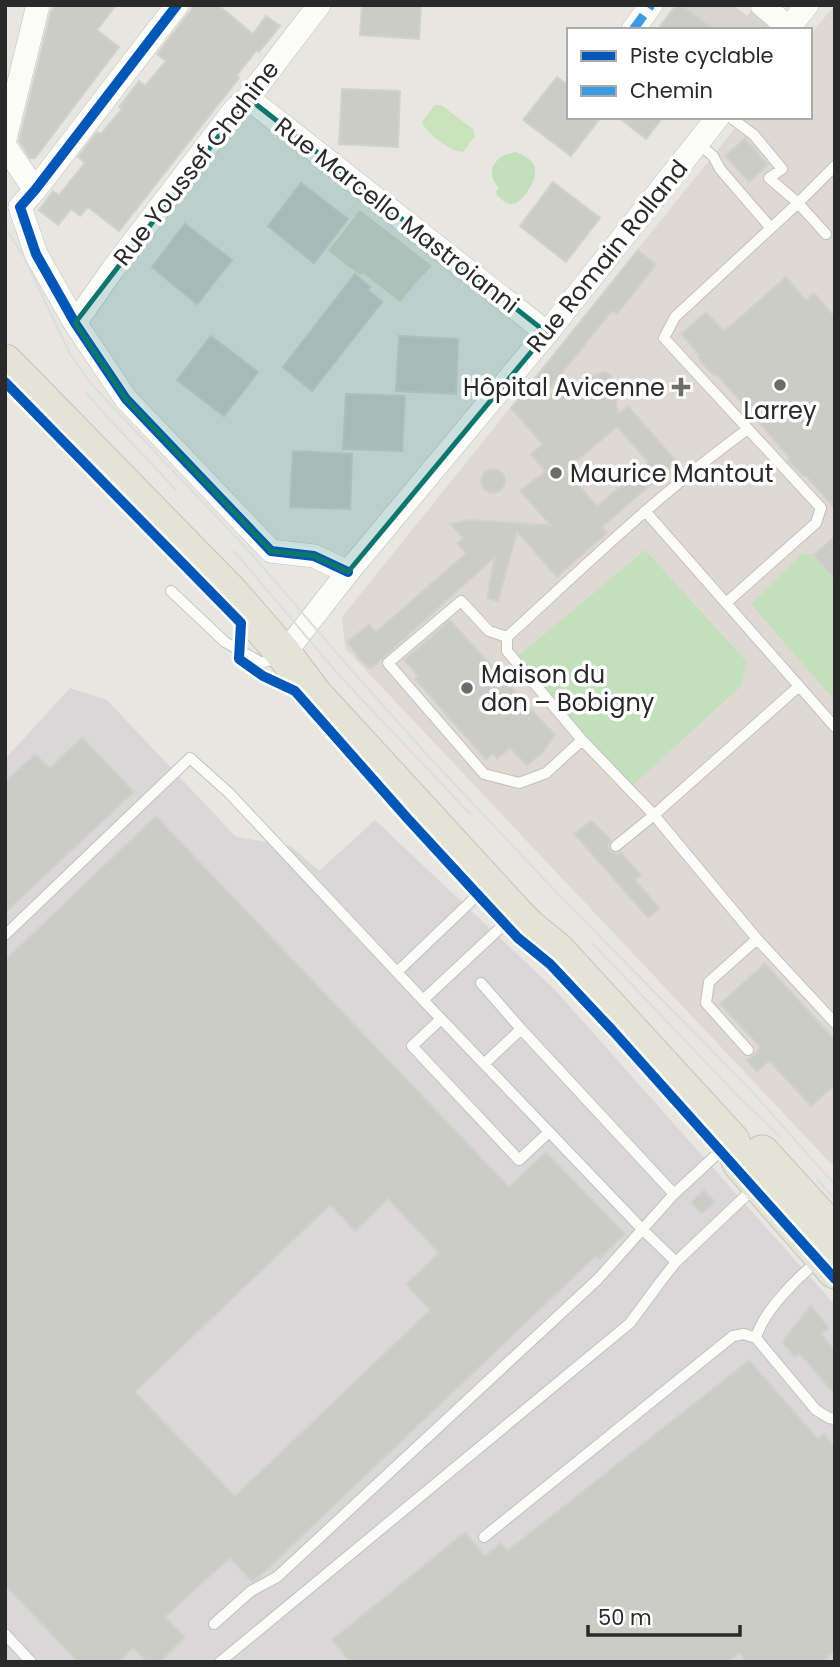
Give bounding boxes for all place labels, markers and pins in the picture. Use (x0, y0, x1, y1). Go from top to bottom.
place label: Hôpital Avicenne (463, 371, 665, 404)
marker: Hôpital Avicenne (671, 377, 691, 397)
marker: Larrey (772, 377, 788, 393)
place label: Larrey (744, 394, 817, 427)
place label: Maurice Mantout (570, 457, 773, 490)
marker: Maurice Mantout (548, 465, 564, 481)
place label: Maison du don – Bobigny (481, 658, 655, 719)
marker: Maison du don – Bobigny (459, 680, 475, 696)

